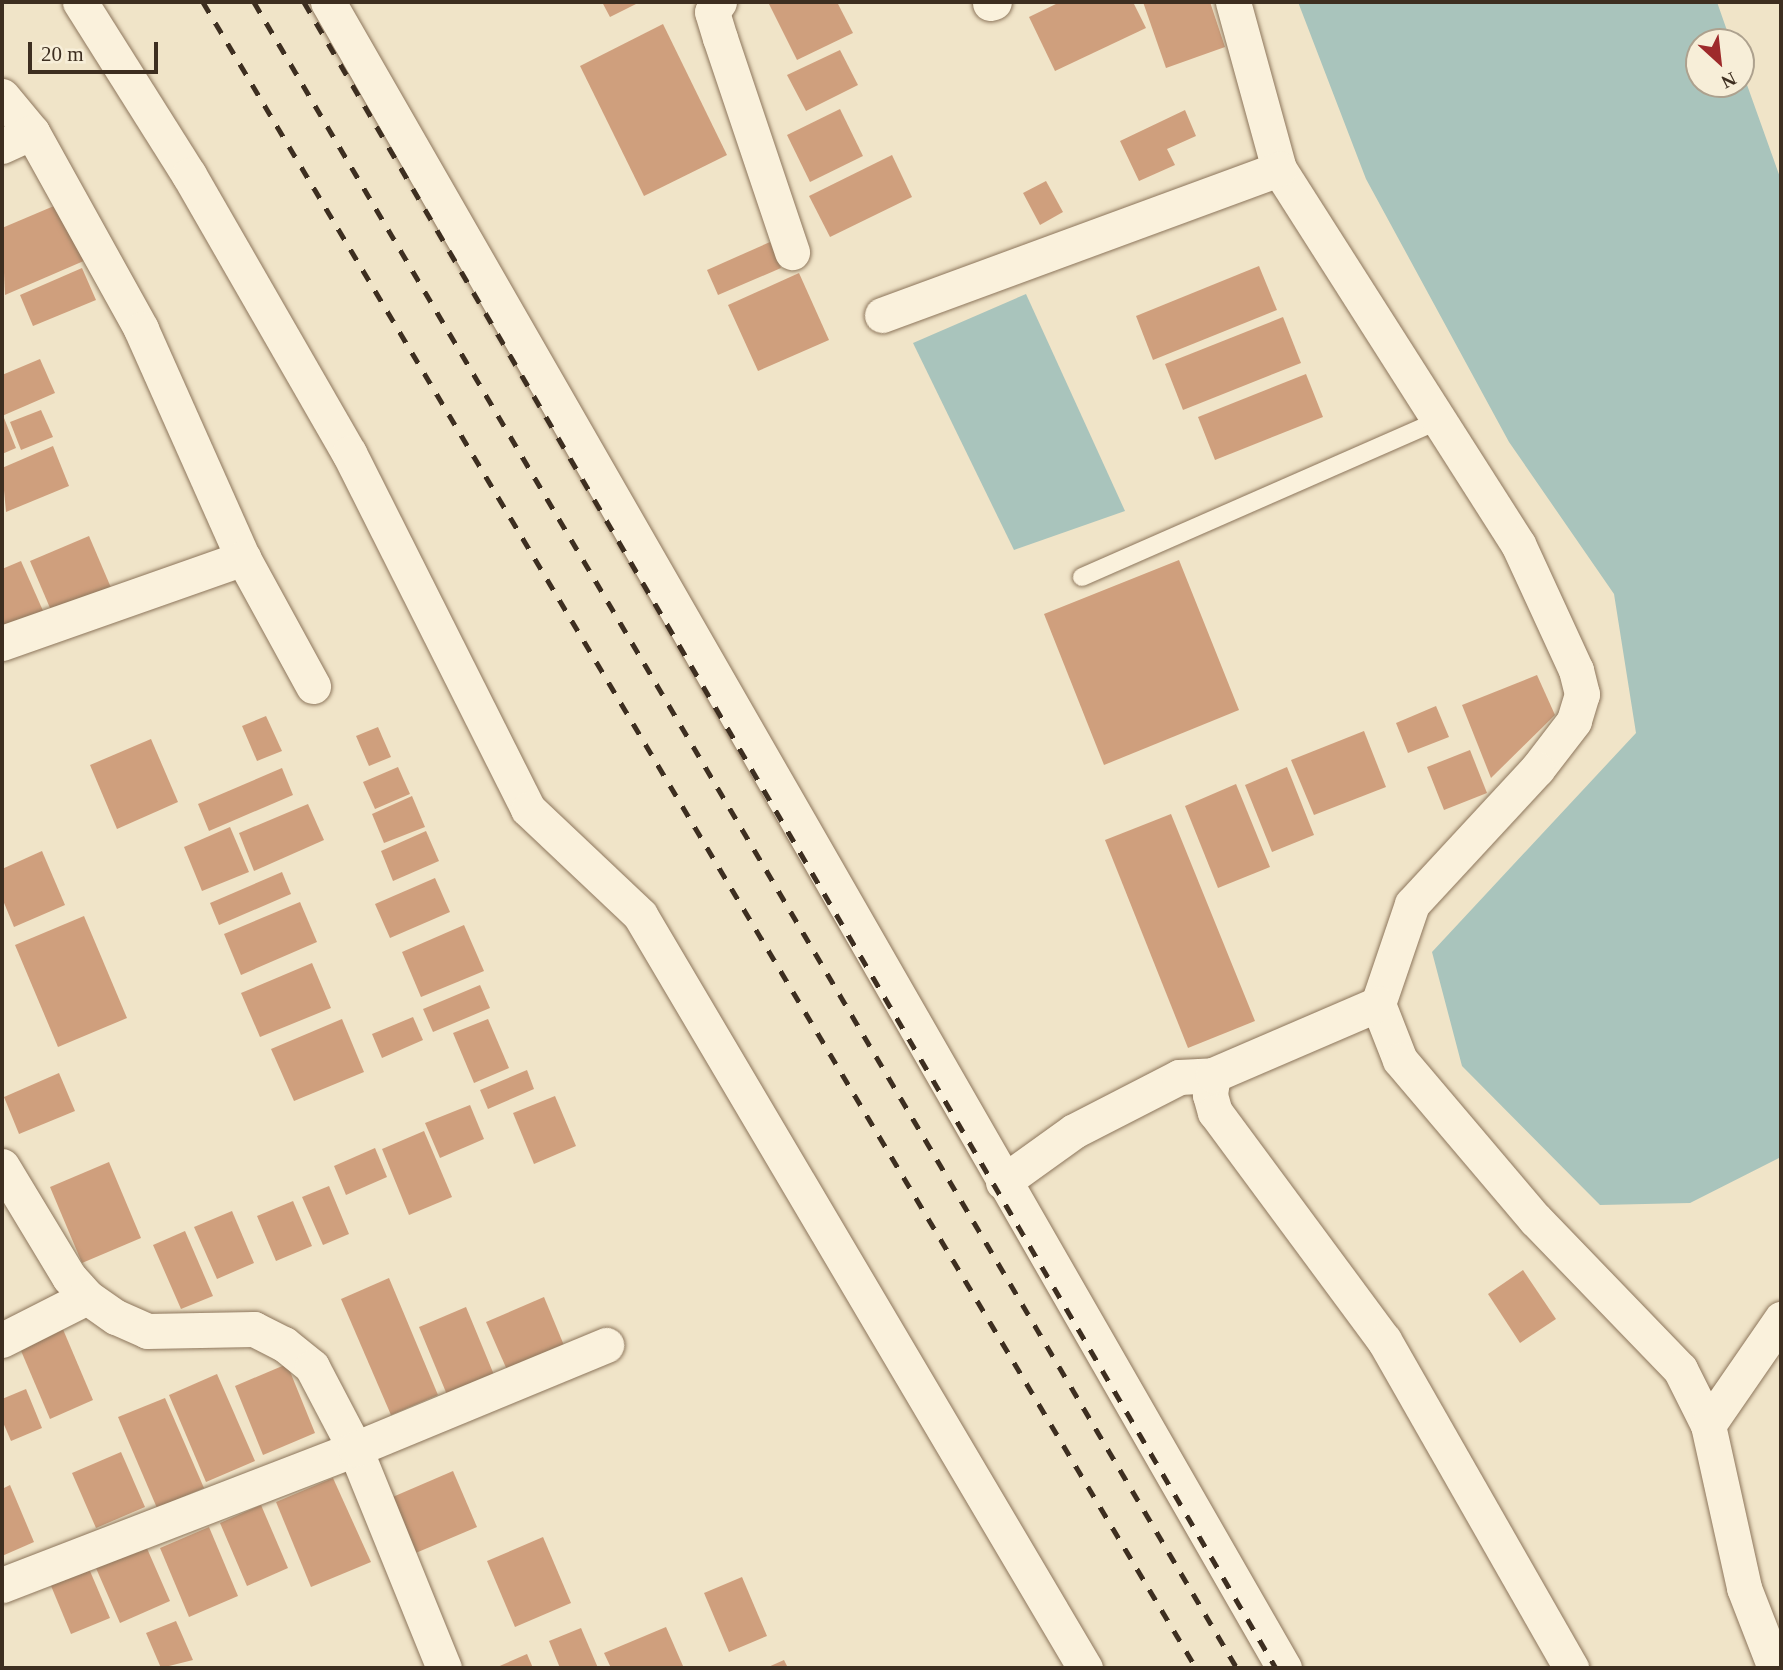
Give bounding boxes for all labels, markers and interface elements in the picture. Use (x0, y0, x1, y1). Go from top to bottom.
scale bar (32, 28, 161, 72)
north arrow (1685, 28, 1755, 98)
text: 20 m (41, 42, 84, 66)
text: N (1718, 68, 1740, 93)

